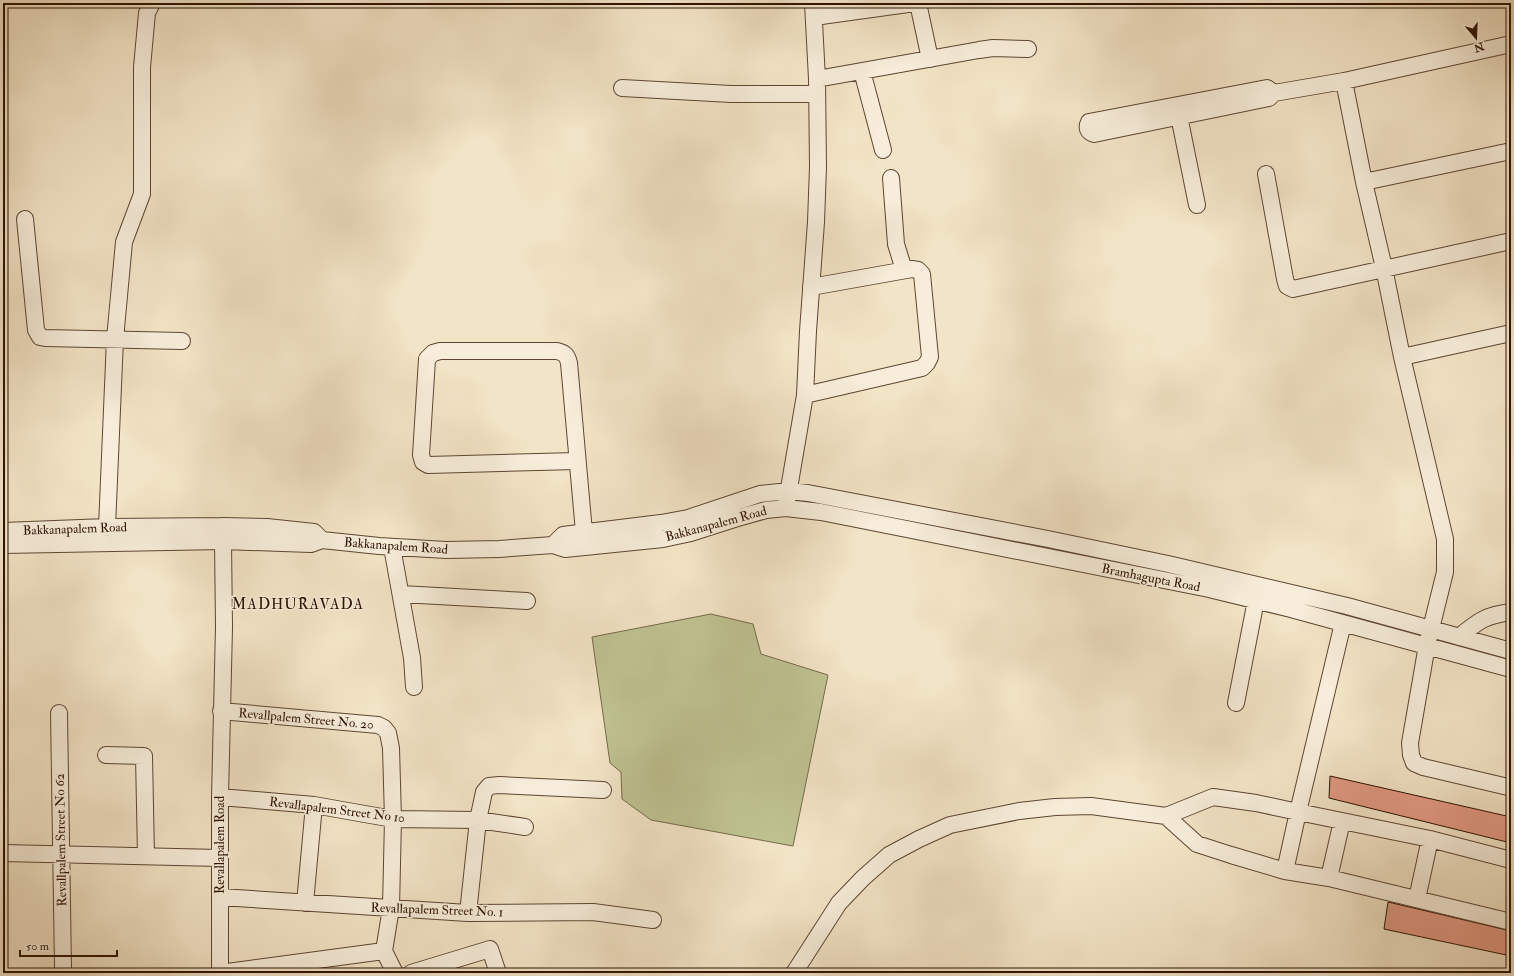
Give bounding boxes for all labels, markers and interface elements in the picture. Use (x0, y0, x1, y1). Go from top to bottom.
north arrow (1456, 18, 1496, 58)
text: N (1471, 39, 1487, 55)
street label: Bakkanapalem Road (664, 503, 769, 546)
street label: Bakkanapalem Road (23, 519, 128, 540)
street label: Bakkanapalem Road (343, 534, 449, 559)
street label: Bramhagupta Road (1100, 561, 1202, 597)
district label: MADHURAVADA (232, 595, 364, 614)
street label: Revallpalem Street No. 20 (238, 705, 374, 734)
street label: Revallpalem Street No 62 (52, 773, 71, 907)
street label: Revallapalem Street No 10 (268, 794, 406, 827)
street label: Revallapalem Road (212, 795, 229, 894)
street label: Revallapalem Street No. 1 (370, 900, 504, 921)
scale bar (20, 932, 117, 958)
text: 50 m (26, 939, 50, 954)

